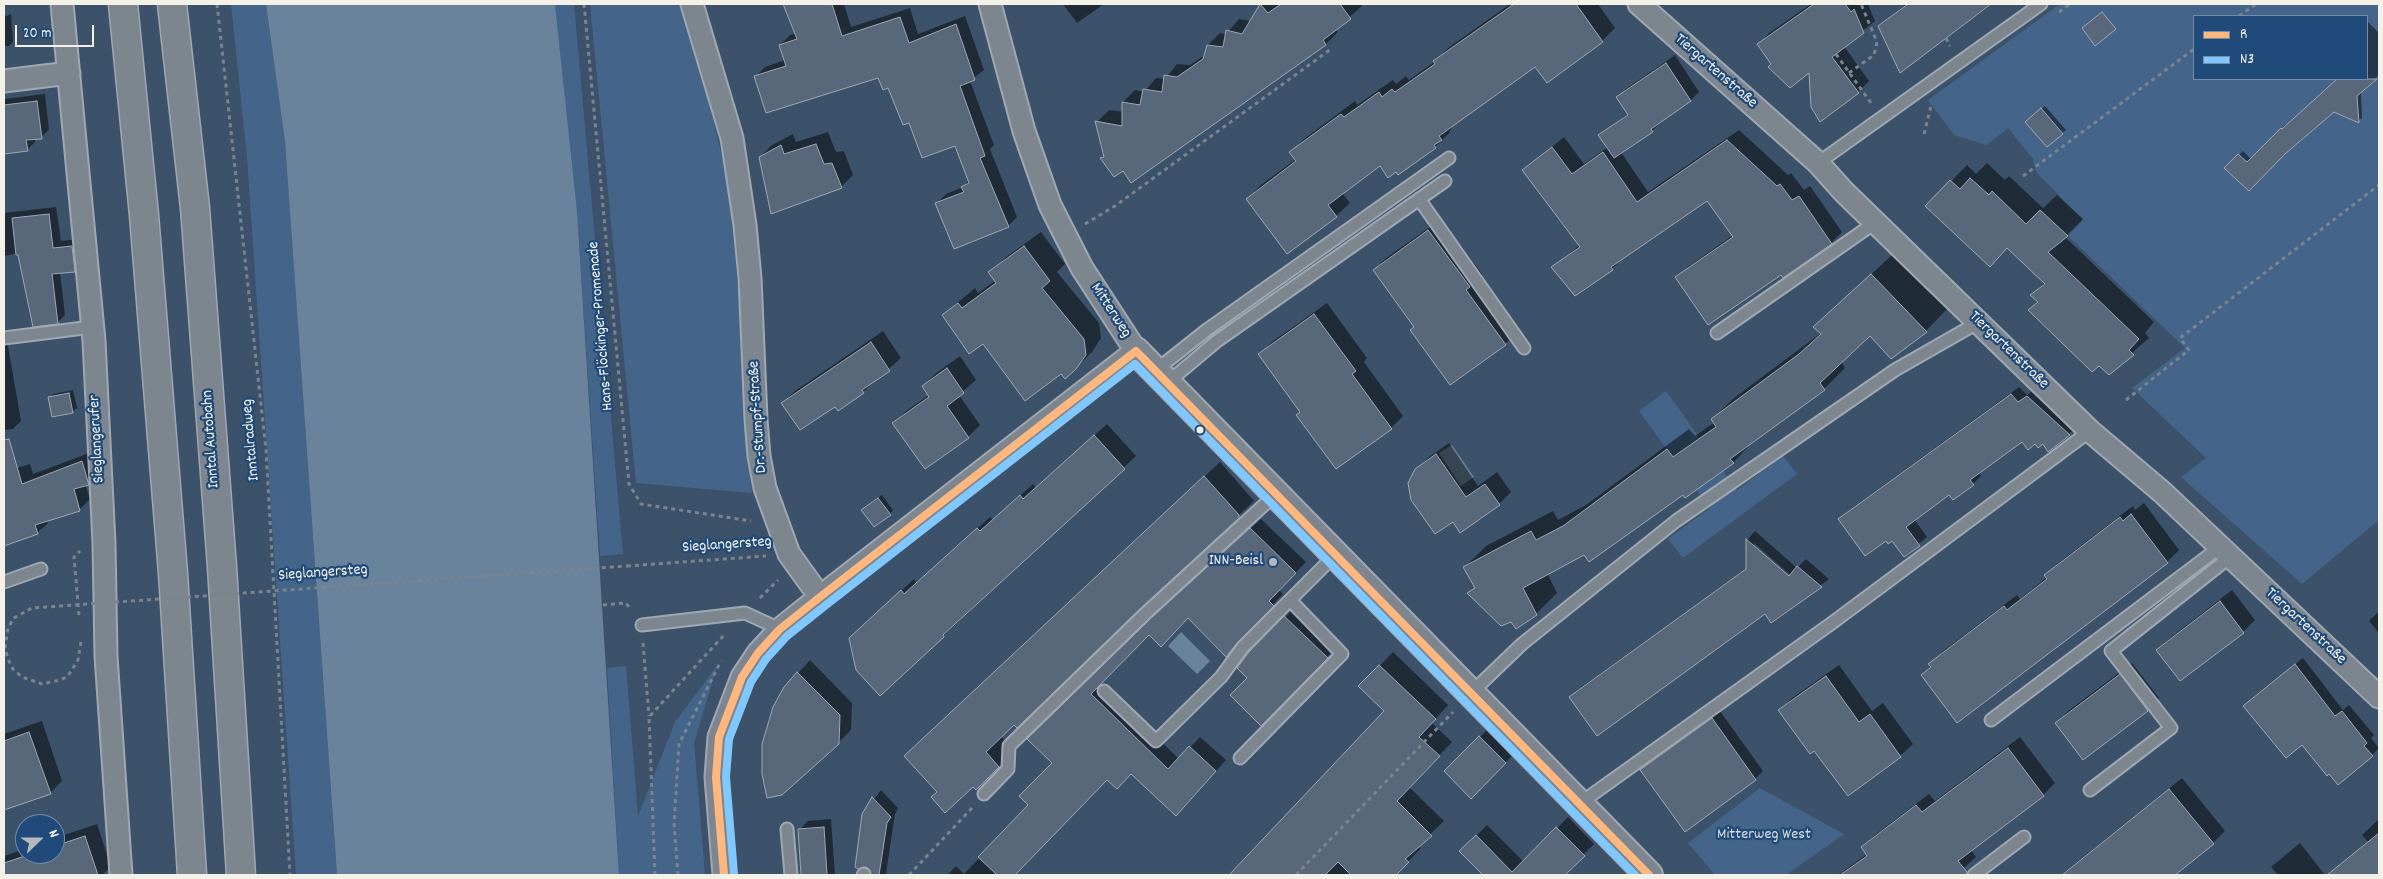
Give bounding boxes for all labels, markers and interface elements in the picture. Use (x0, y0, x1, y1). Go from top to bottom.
scale bar (18, 15, 96, 47)
legend (2193, 15, 2368, 80)
text: 20 m (23, 23, 51, 45)
text: R (2240, 24, 2247, 46)
street label: Tiergartenstraße (1670, 31, 1760, 113)
text: N3 (2240, 49, 2254, 71)
street label: Hans-Flöckinger-Promenade (585, 241, 619, 411)
street label: Mitterweg (1085, 280, 1135, 342)
street label: Tiergartenstraße (1964, 308, 2052, 394)
street label: Dr.-Stumpf-Straße (745, 360, 773, 474)
street label: Inntal Autobahn (199, 389, 225, 489)
street label: Sieglangerufer (86, 394, 110, 484)
street label: Inntalradweg (239, 398, 265, 482)
unlabelled marker (1195, 425, 1205, 435)
street label: Sieglangersteg (682, 533, 772, 559)
place label: INN-Beisl (1209, 552, 1263, 572)
marker: INN-Beisl (1267, 556, 1279, 568)
street label: Sieglangersteg (278, 561, 368, 587)
street label: Tiergartenstraße (2260, 585, 2350, 669)
north arrow (15, 814, 65, 864)
park label: Mitterweg West (1717, 826, 1811, 846)
text: N (42, 827, 64, 841)

